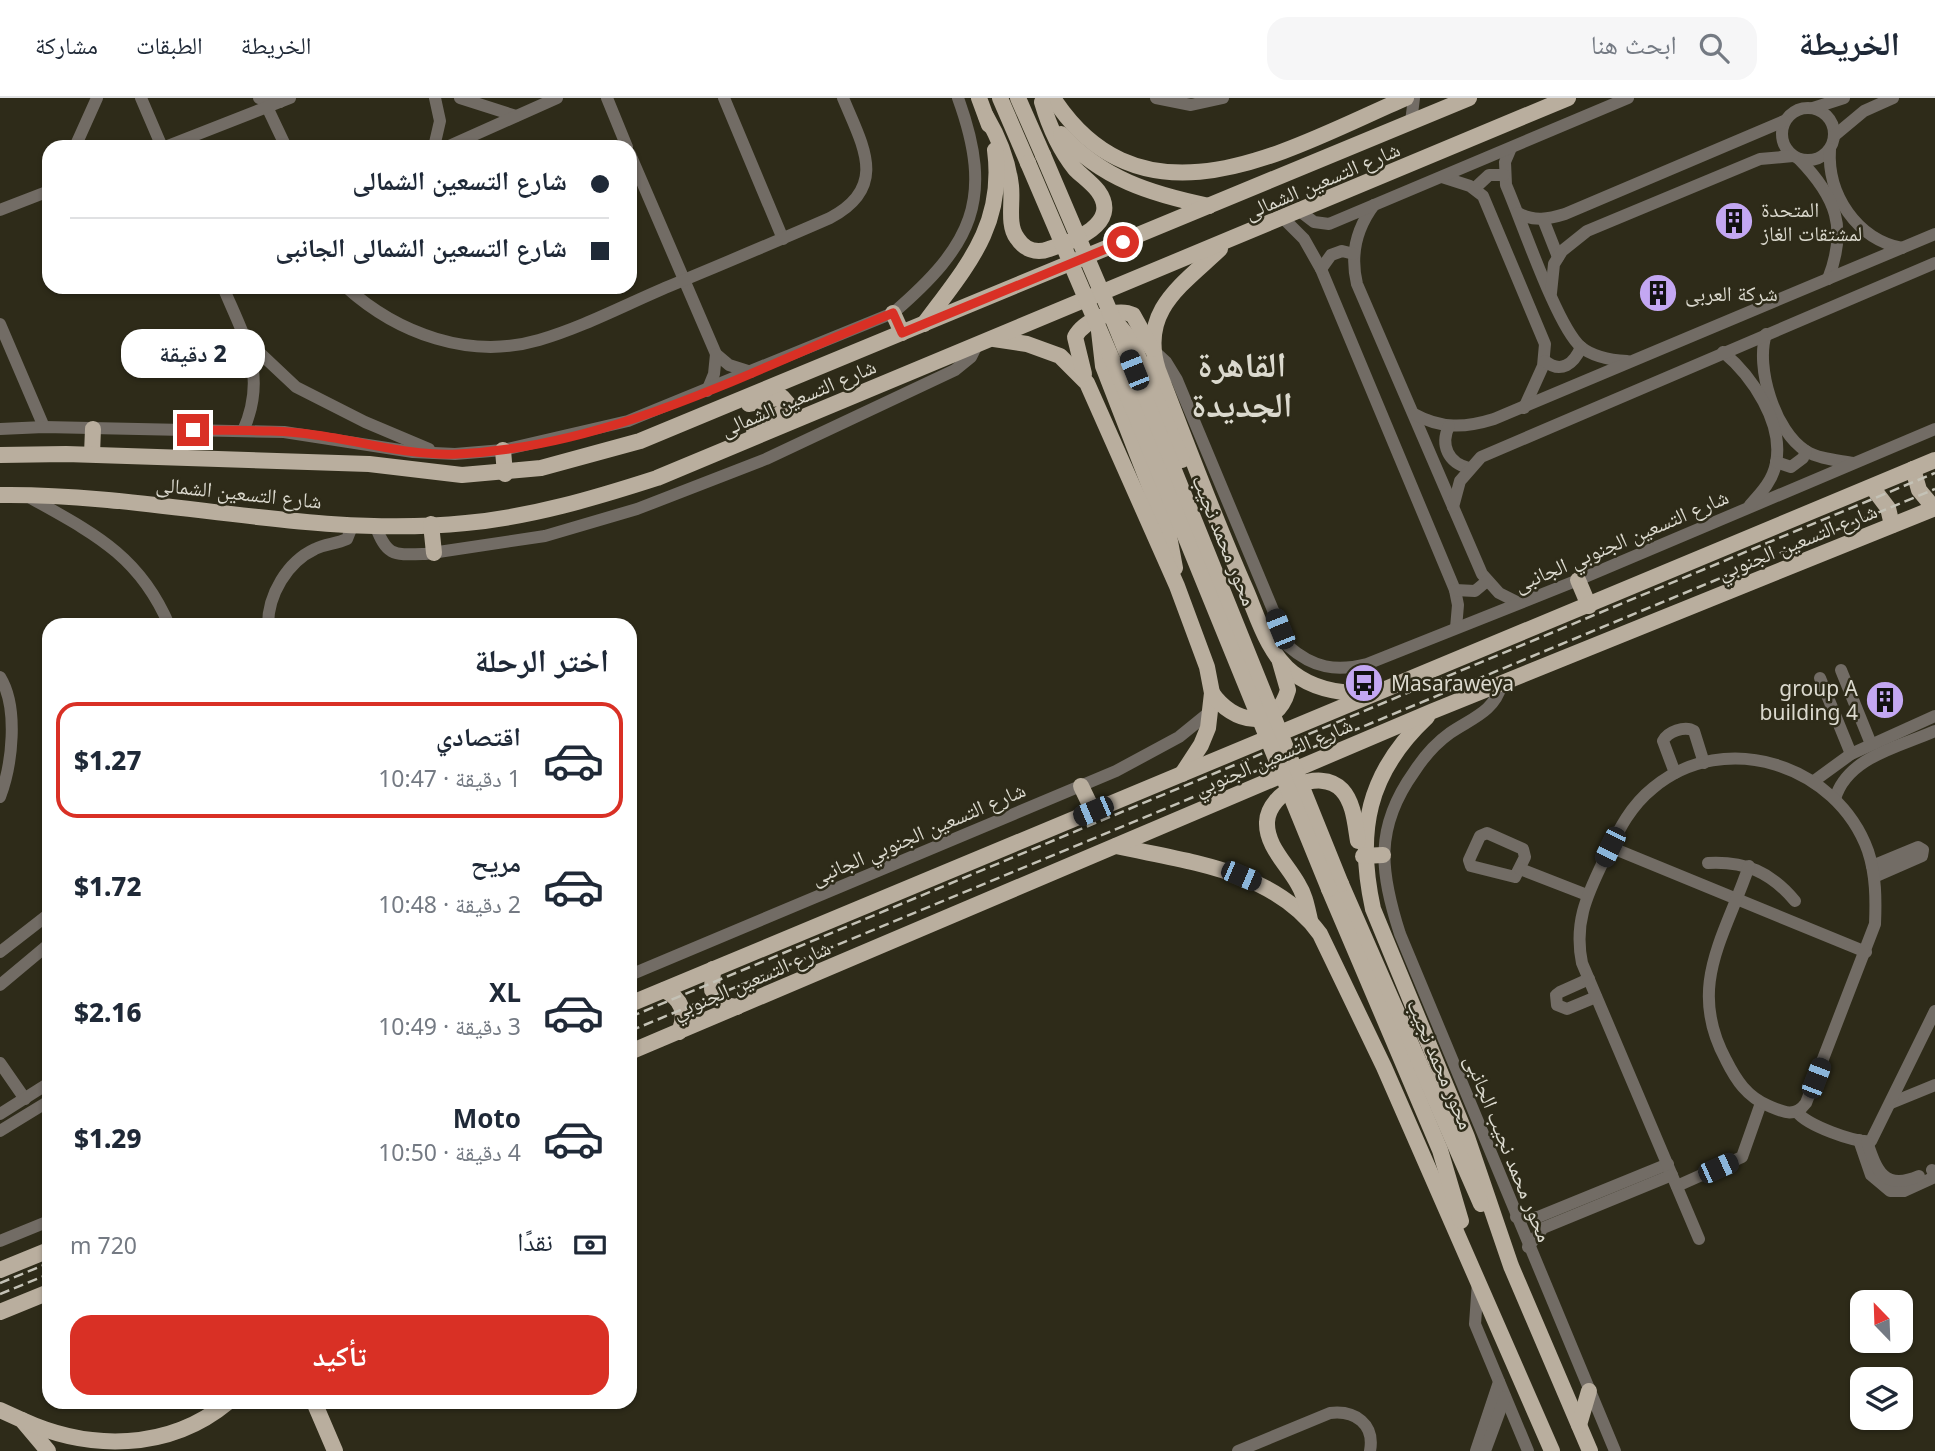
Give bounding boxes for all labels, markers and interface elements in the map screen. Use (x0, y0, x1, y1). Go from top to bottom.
search box (1267, 17, 1757, 80)
text: الخريطة (1799, 20, 1900, 65)
text: ابحث هنا (1591, 26, 1677, 62)
text: مشاركة (35, 28, 98, 61)
text: الطبقات (136, 28, 203, 61)
text: الخريطة (241, 28, 311, 61)
icon: search (1695, 29, 1733, 67)
street label: شارع التسعين الشمالى (1240, 135, 1404, 225)
text: شارع التسعين الشمالى (352, 162, 567, 198)
place label: المتحدة لمشتقات الغاز (1760, 195, 1862, 247)
building icon: المتحدة لمشتقات الغاز (1713, 200, 1755, 242)
route start (1107, 226, 1139, 258)
text: شارع التسعين الشمالى الجانبى (275, 229, 567, 265)
building icon: شركة العربى (1637, 272, 1679, 314)
place label: شركة العربى (1685, 279, 1778, 307)
callout: 2 دقيقة (121, 328, 265, 378)
text: 2 دقيقة (159, 337, 227, 369)
district label: القاهرة الجديدة (1191, 340, 1293, 427)
car (1117, 347, 1152, 393)
street label: شارع التسعين الشمالى (716, 352, 880, 442)
route end (177, 414, 209, 446)
street label: شارع التسعين الشمالى (155, 469, 323, 515)
street label: محور محمد نجيب (1186, 470, 1264, 610)
street label: شارع التسعين الجنوبي الجانبى (1509, 482, 1734, 601)
street label: شارع التسعين الجنوبي (1713, 496, 1882, 589)
car (1263, 606, 1298, 652)
text: اختر الرحلة (474, 638, 609, 681)
bus stop icon: Masaraweya (1343, 662, 1385, 704)
place label: Masaraweya (1391, 669, 1514, 697)
place label: group A building 4 (1760, 674, 1859, 726)
building icon: group A building 4 (1864, 679, 1906, 721)
street label: شارع التسعين الجنوبي (1189, 710, 1358, 805)
text: اقتصادي (436, 718, 521, 754)
icon: car (542, 729, 605, 792)
text: $1.27 (74, 742, 141, 778)
text: 1 دقيقة · 10:47 (378, 762, 521, 794)
street label: شارع التسعين الجنوبي الجانبى (806, 775, 1031, 894)
car (1070, 793, 1117, 829)
car (1592, 824, 1629, 870)
text: مريح (471, 844, 521, 880)
icon: car (542, 855, 605, 918)
car (1218, 858, 1265, 894)
text: $1.72 (74, 868, 141, 904)
text: 2 دقيقة · 10:48 (378, 888, 521, 920)
street label: شارع التسعين الجنوبي (667, 933, 836, 1028)
text: XL (489, 974, 521, 1010)
icon: car (542, 981, 605, 1044)
text: $2.16 (74, 994, 141, 1030)
street label: محور محمد نجيب (1401, 995, 1481, 1133)
text: 3 دقيقة · 10:49 (378, 1010, 521, 1042)
street label: محور محمد نجيب الجانبى (1459, 1050, 1559, 1246)
car (1799, 1055, 1834, 1101)
text: Moto (453, 1100, 521, 1136)
icon: car (542, 1107, 605, 1170)
text: $1.29 (74, 1120, 141, 1156)
text: 4 دقيقة · 10:50 (378, 1136, 521, 1168)
car (1695, 1150, 1742, 1186)
text: نقدًا (517, 1223, 553, 1259)
icon: cash (571, 1226, 609, 1264)
text: 720 m (70, 1229, 137, 1261)
north arrow (1850, 1290, 1913, 1353)
map controls (1850, 1290, 1913, 1430)
button: تأكيد (70, 1315, 609, 1395)
button: layers (1850, 1367, 1913, 1430)

